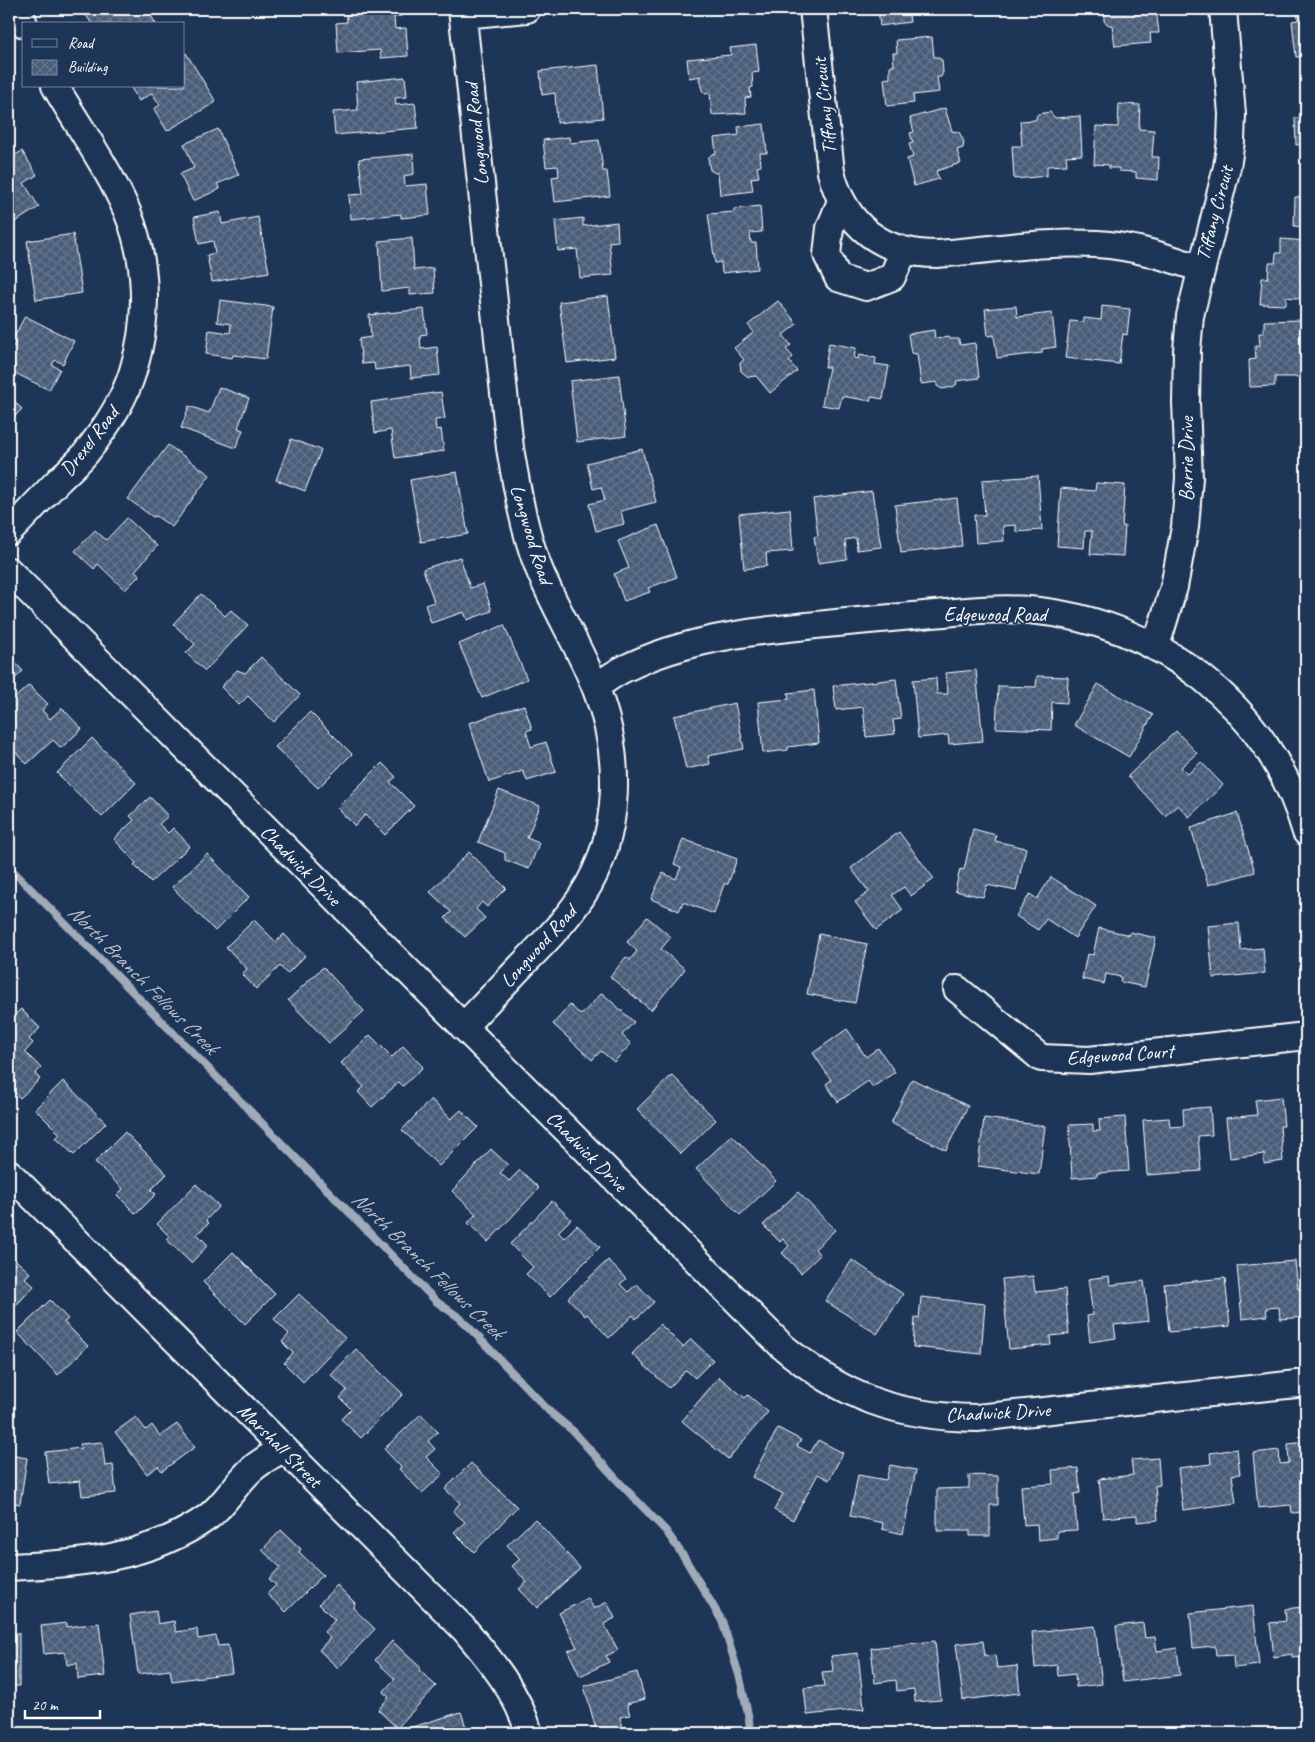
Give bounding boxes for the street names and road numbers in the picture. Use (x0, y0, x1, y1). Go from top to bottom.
street label: Tiffany Circuit (807, 54, 842, 155)
street label: Longwood Road (458, 79, 494, 186)
street label: Tiffany Circuit (1190, 161, 1240, 263)
street label: Drexel Road (55, 399, 126, 481)
street label: Barrie Drive (1174, 415, 1199, 501)
street label: Longwood Road (505, 482, 559, 590)
street label: Edgewood Road (944, 602, 1049, 627)
street label: Chadwick Drive (255, 820, 347, 912)
street label: Longwood Road (495, 898, 584, 993)
street label: Edgewood Court (1066, 1038, 1178, 1071)
street label: Chadwick Drive (541, 1106, 633, 1198)
street label: Chadwick Drive (945, 1397, 1052, 1428)
street label: Marshall Street (232, 1398, 329, 1494)

